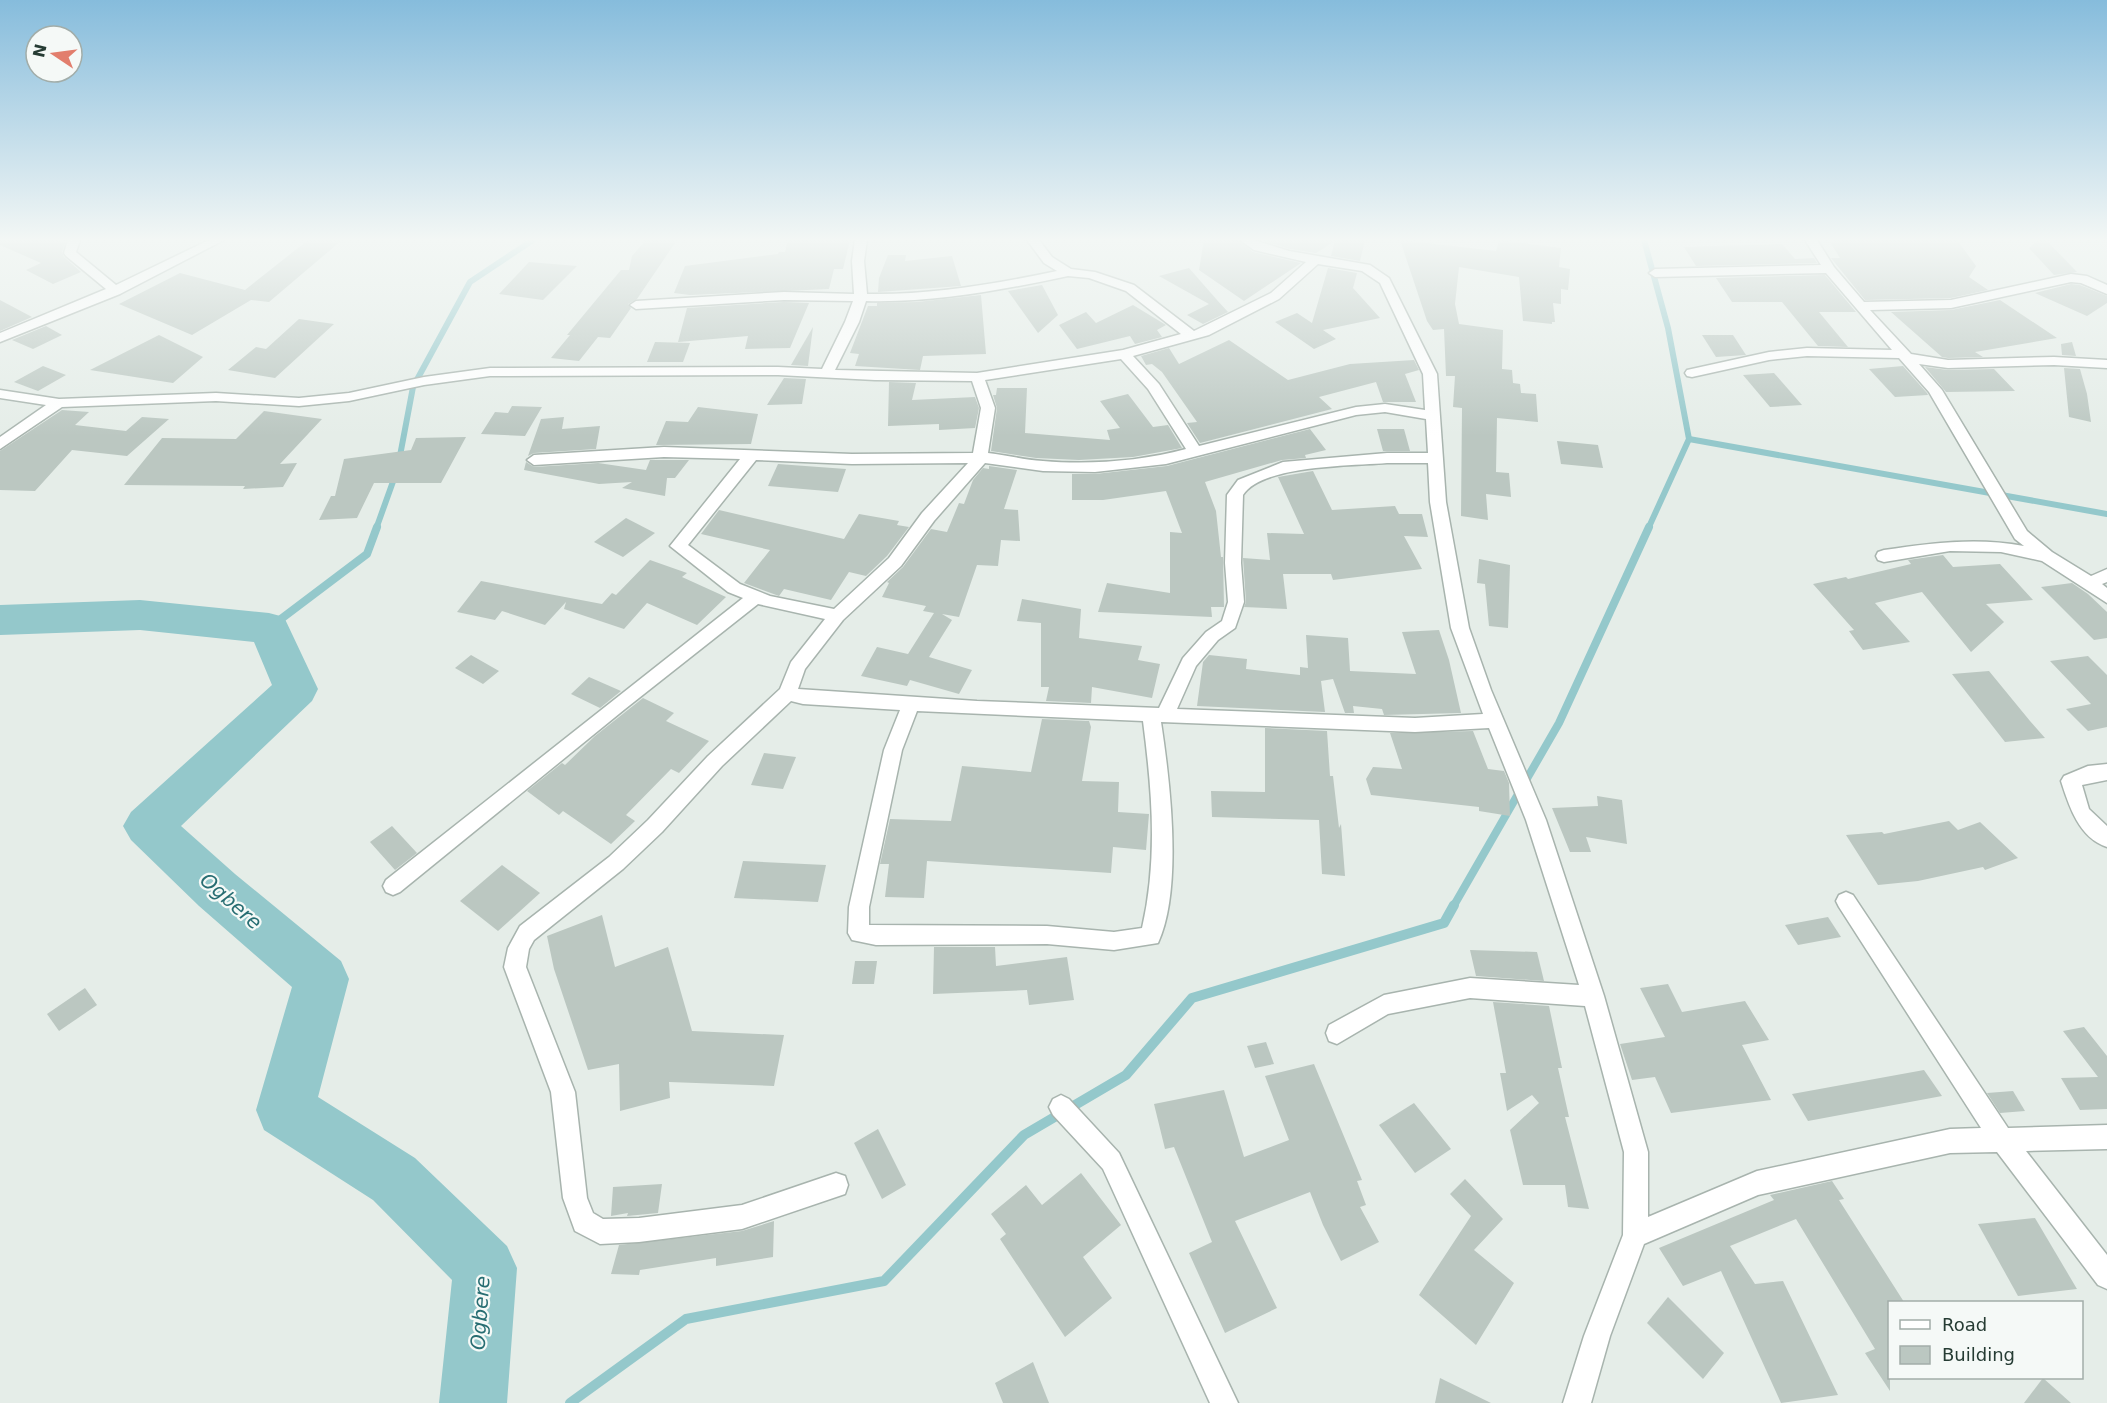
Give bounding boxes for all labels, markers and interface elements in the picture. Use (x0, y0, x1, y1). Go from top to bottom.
north arrow (24, 24, 84, 84)
text: N (29, 42, 51, 59)
water label: Ogbere (195, 868, 267, 934)
water label: Ogbere (465, 1275, 495, 1351)
legend (1888, 1301, 2083, 1379)
text: Road (1942, 1314, 1987, 1335)
text: Building (1942, 1344, 2015, 1365)

